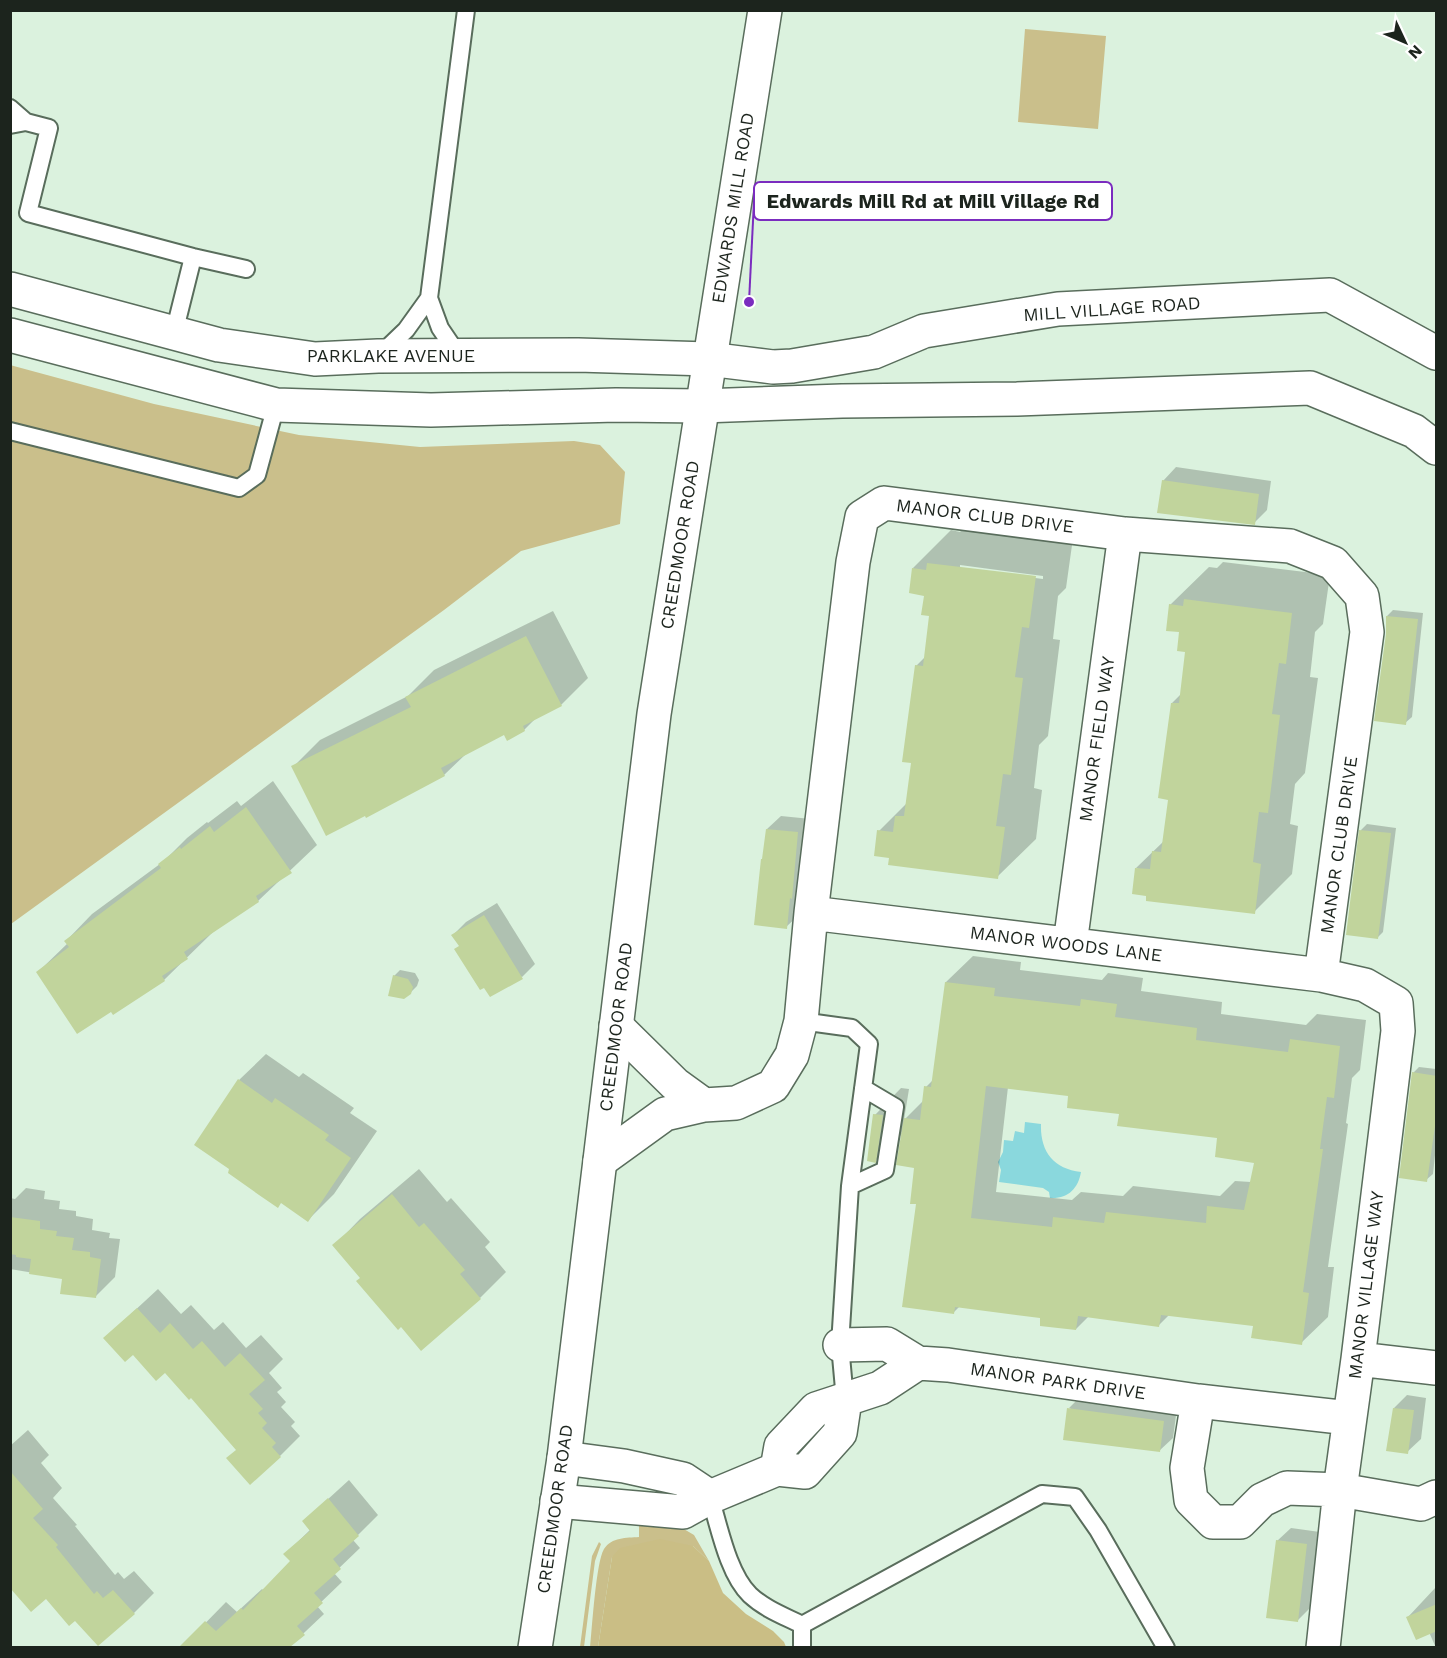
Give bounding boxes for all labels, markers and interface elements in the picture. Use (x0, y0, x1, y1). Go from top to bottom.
north arrow (1375, 12, 1435, 72)
text: N (1404, 41, 1426, 63)
street label: EDWARDS MILL ROAD (707, 111, 758, 305)
callout: Edwards Mill Rd at Mill Village Rd (754, 182, 1112, 220)
text: Edwards Mill Rd at Mill Village Rd (767, 189, 1100, 213)
street label: MILL VILLAGE ROAD (1023, 292, 1201, 325)
street label: PARKLAKE AVENUE (307, 345, 475, 366)
street label: CREEDMOOR ROAD (656, 459, 703, 631)
street label: MANOR CLUB DRIVE (895, 494, 1075, 537)
street label: MANOR FIELD WAY (1074, 654, 1119, 823)
street label: MANOR CLUB DRIVE (1316, 755, 1361, 935)
street label: MANOR WOODS LANE (969, 921, 1163, 966)
street label: CREEDMOOR ROAD (595, 941, 636, 1113)
street label: MANOR VILLAGE WAY (1344, 1189, 1388, 1380)
street label: MANOR PARK DRIVE (969, 1358, 1147, 1403)
street label: CREEDMOOR ROAD (532, 1423, 577, 1595)

